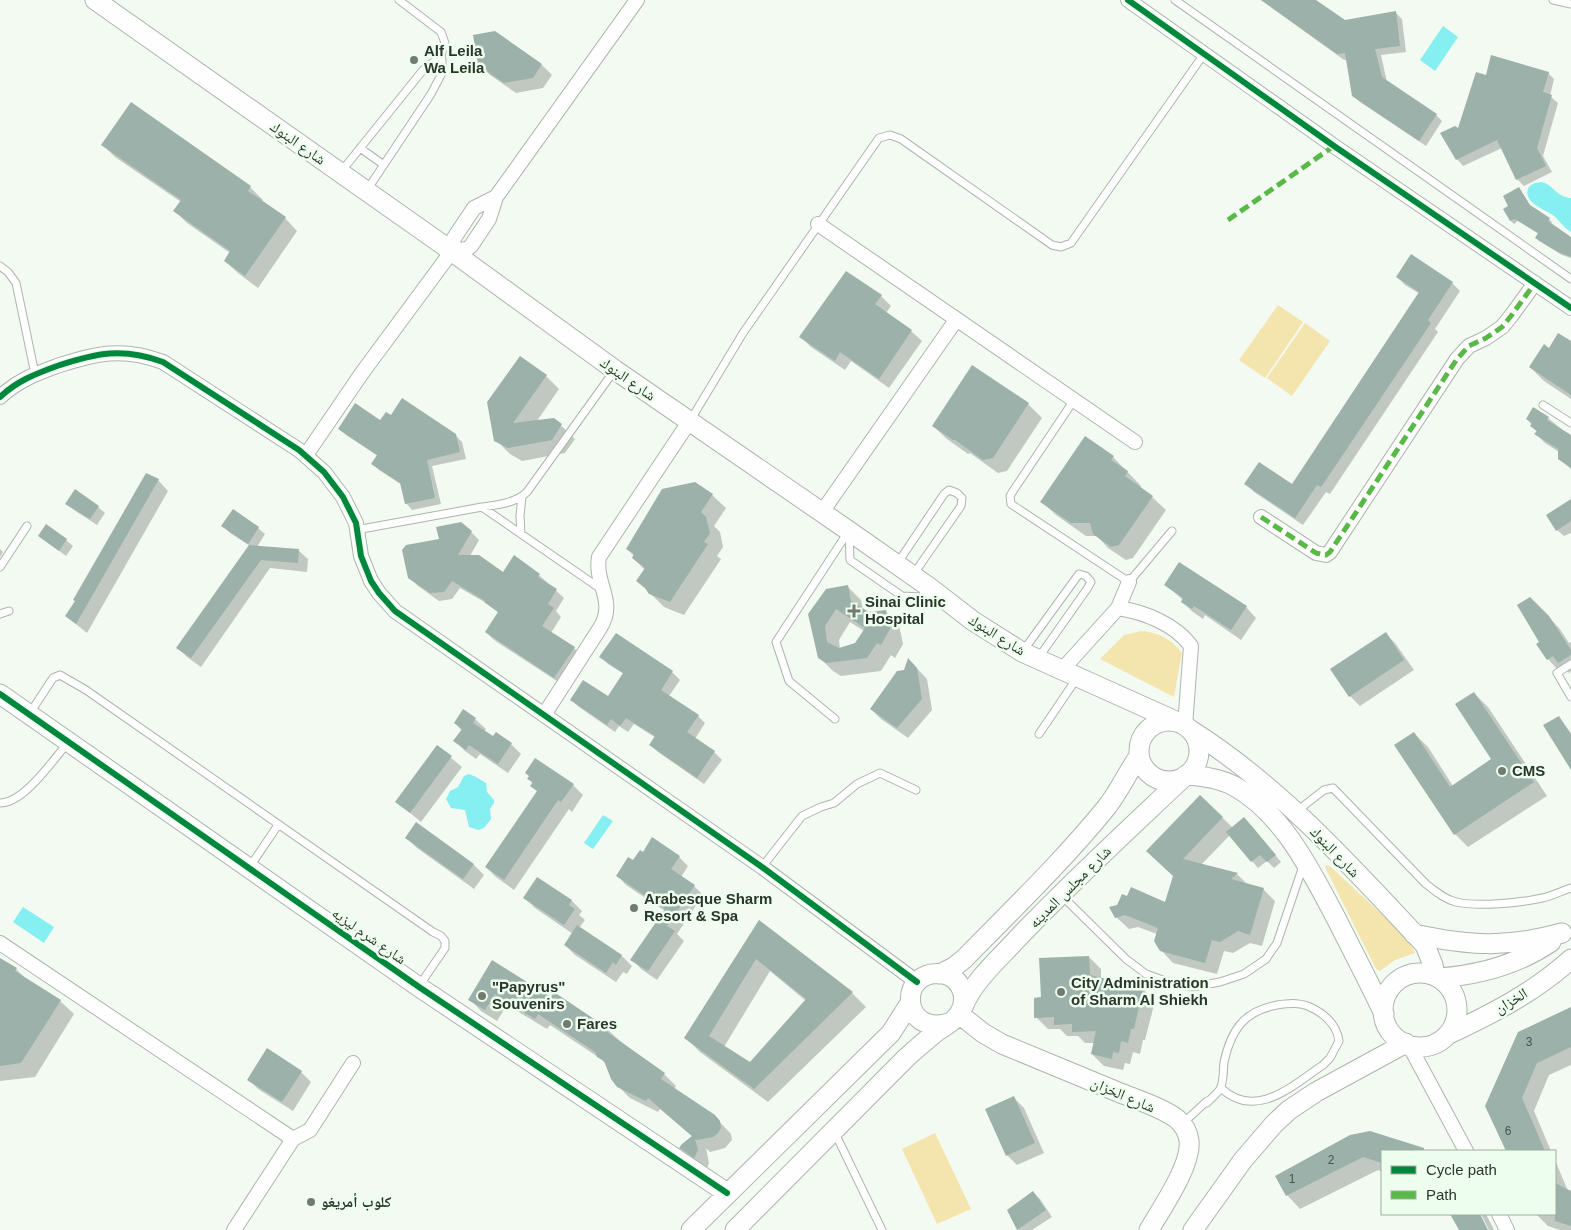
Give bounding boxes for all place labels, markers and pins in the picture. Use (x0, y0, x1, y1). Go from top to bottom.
place label: Alf Leila Wa Leila (424, 42, 485, 76)
marker: Alf Leila Wa Leila (408, 54, 420, 66)
place label: Sinai Clinic Hospital (865, 593, 946, 627)
marker: Sinai Clinic Hospital (847, 604, 861, 618)
place label: CMS (1512, 762, 1545, 779)
marker: CMS (1496, 765, 1508, 777)
place label: Arabesque Sharm Resort & Spa (644, 890, 772, 924)
marker: Arabesque Sharm Resort & Spa (628, 902, 640, 914)
place label: City Administration of Sharm Al Shiekh (1071, 974, 1209, 1008)
place label: "Papyrus" Souvenirs (492, 978, 565, 1012)
marker: City Administration of Sharm Al Shiekh (1055, 986, 1067, 998)
marker: "Papyrus" Souvenirs (476, 990, 488, 1002)
place label: Fares (577, 1015, 617, 1032)
marker: Fares (561, 1018, 573, 1030)
place label: كلوب أمريغو (321, 1193, 392, 1211)
marker: كلوب أمريغو (305, 1196, 317, 1208)

